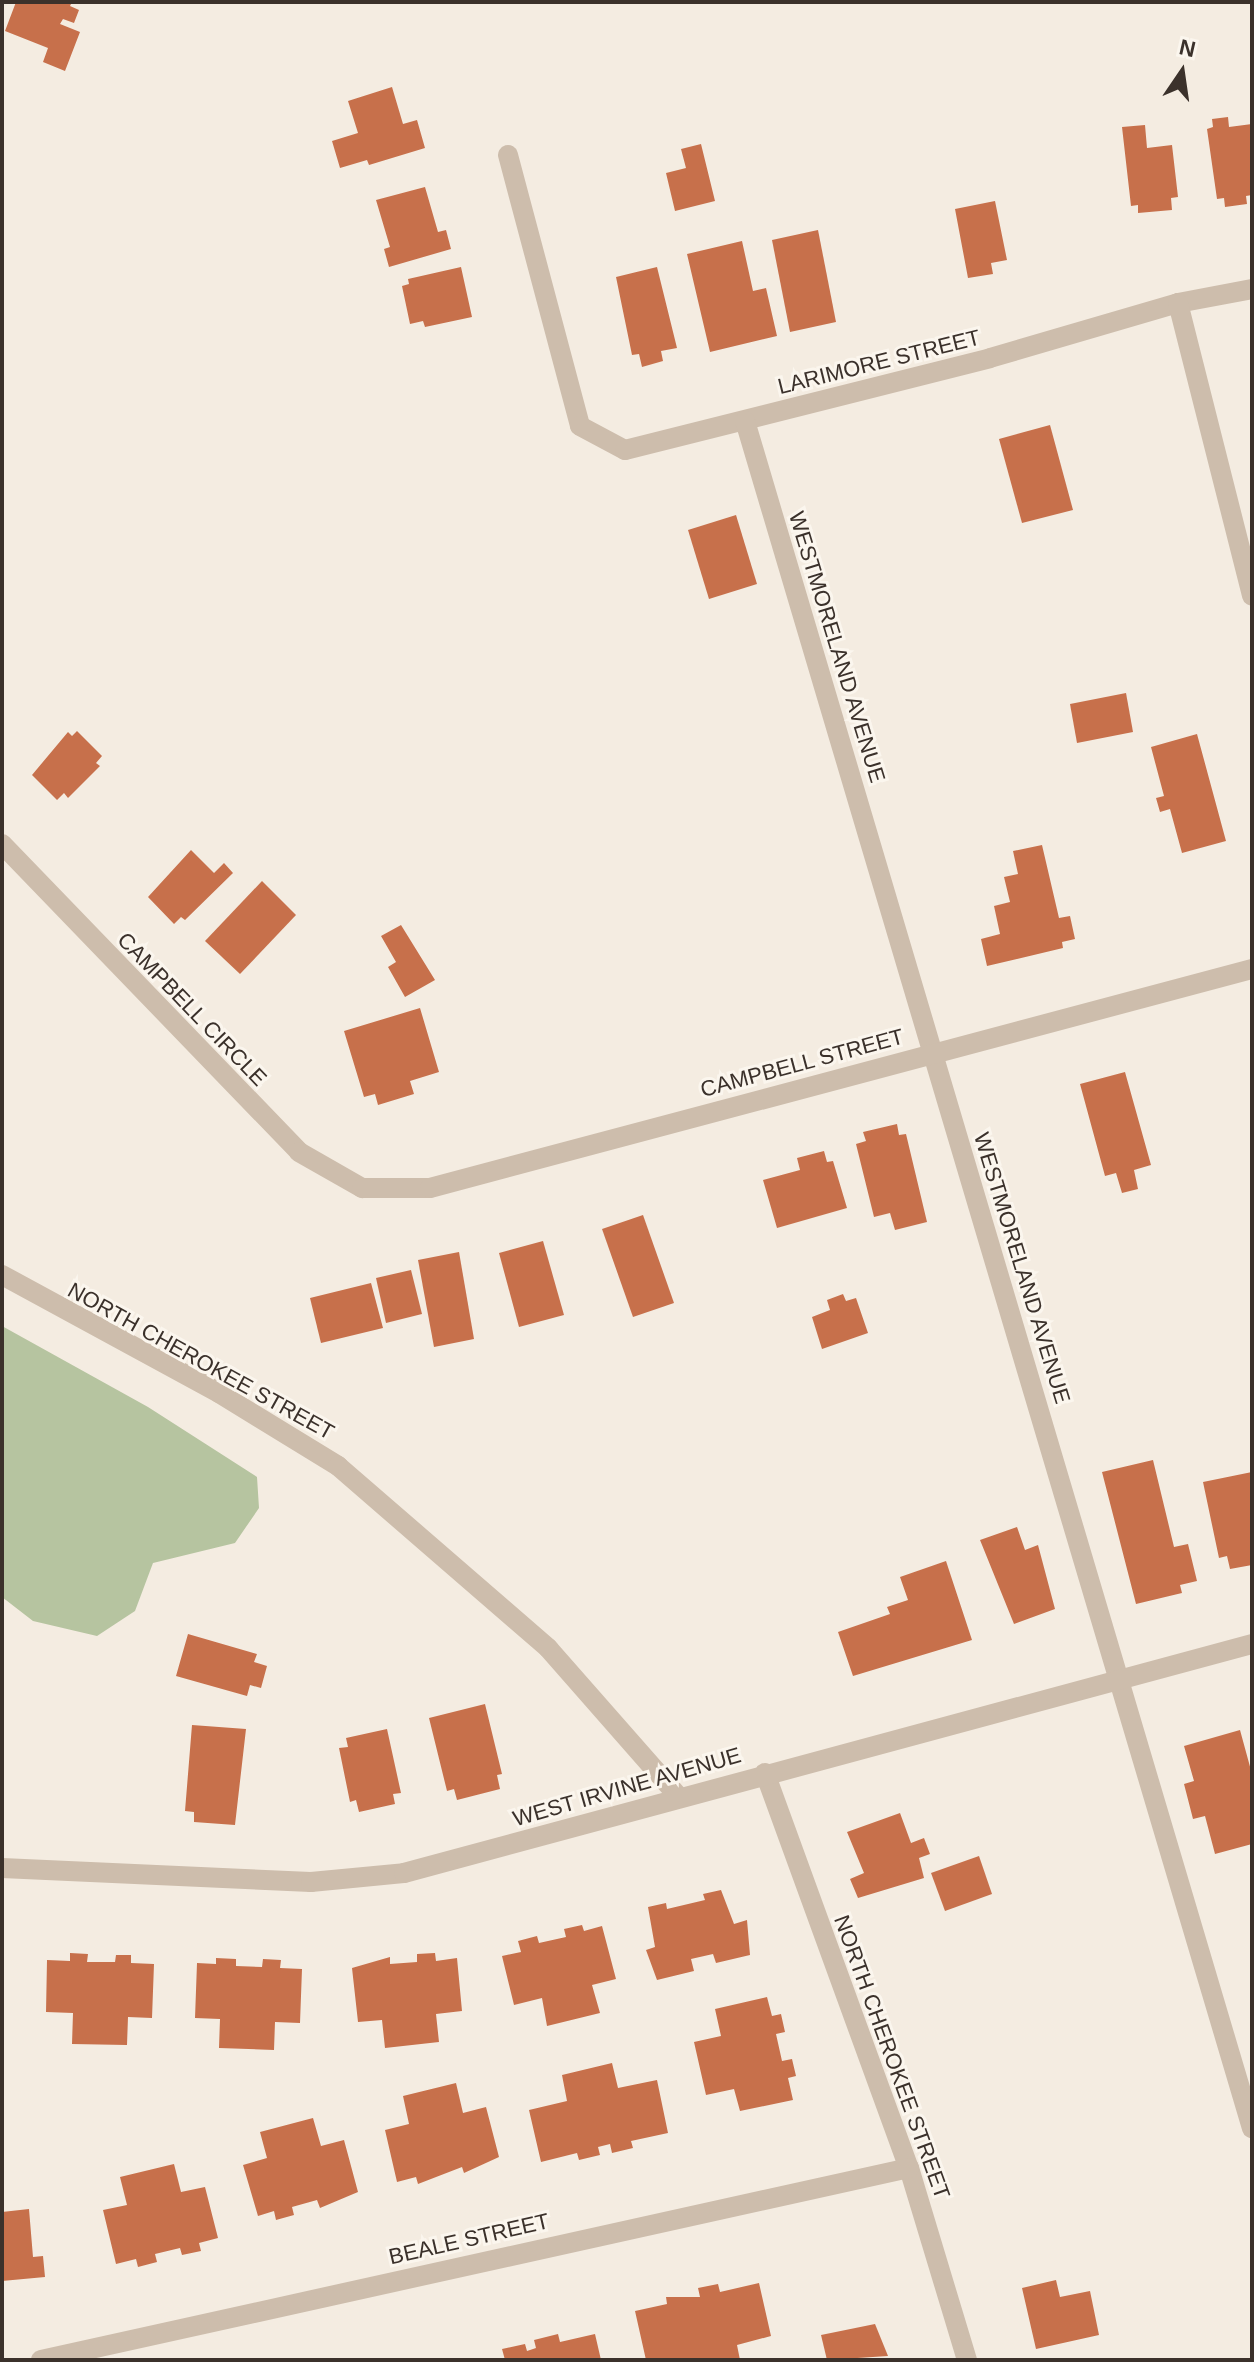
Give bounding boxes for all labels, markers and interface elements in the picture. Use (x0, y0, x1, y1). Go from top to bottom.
north arrow (1142, 32, 1222, 112)
text: N (1177, 34, 1198, 62)
street label: LARIMORE STREET (775, 324, 983, 400)
street label: WESTMORELAND AVENUE (783, 508, 891, 786)
street label: CAMPBELL CIRCLE (112, 926, 272, 1092)
street label: CAMPBELL STREET (697, 1023, 907, 1103)
street label: WESTMORELAND AVENUE (968, 1129, 1076, 1407)
street label: NORTH CHEROKEE STREET (63, 1277, 339, 1445)
street label: WEST IRVINE AVENUE (509, 1742, 745, 1832)
street label: NORTH CHEROKEE STREET (828, 1911, 956, 2203)
street label: BEALE STREET (386, 2208, 552, 2270)

